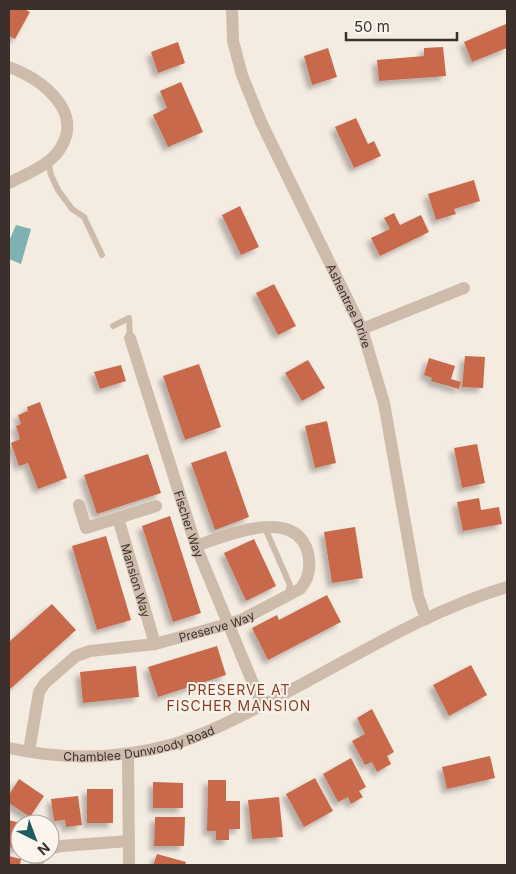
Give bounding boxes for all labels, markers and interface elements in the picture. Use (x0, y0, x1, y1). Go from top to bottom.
scale bar (346, 10, 457, 42)
text: 50 m (354, 17, 390, 36)
street label: Ashentree Drive (324, 261, 375, 350)
street label: Fischer Way (171, 488, 207, 560)
street label: Mansion Way (118, 542, 154, 619)
street label: Preserve Way (177, 607, 257, 645)
district label: PRESERVE AT FISCHER MANSION (167, 681, 311, 714)
street label: Chamblee Dunwoody Road (63, 722, 217, 764)
north arrow (10, 814, 60, 864)
text: N (34, 839, 54, 859)

